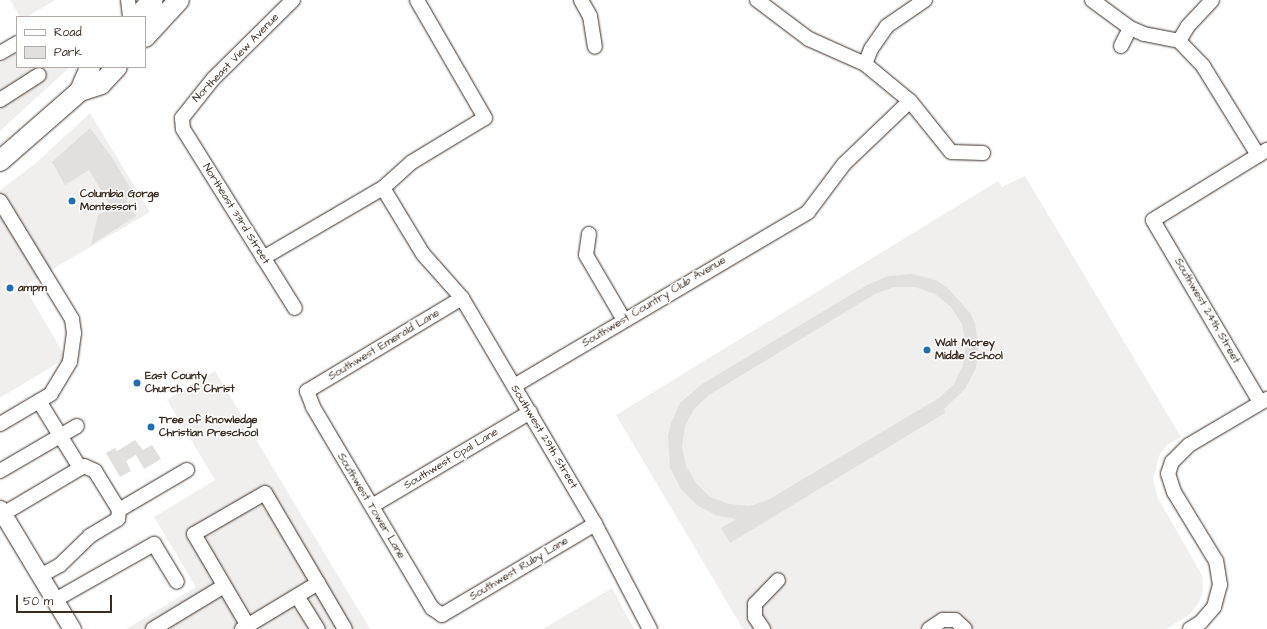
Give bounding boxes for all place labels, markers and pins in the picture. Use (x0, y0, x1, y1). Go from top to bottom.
place label: Columbia Gorge Montessori (80, 188, 159, 214)
marker: Columbia Gorge Montessori (67, 196, 77, 206)
place label: ampm (18, 281, 47, 295)
marker: ampm (5, 283, 15, 293)
place label: Walt Morey Middle School (935, 337, 1003, 363)
marker: Walt Morey Middle School (922, 345, 932, 355)
place label: East County Church of Christ (145, 370, 235, 396)
marker: East County Church of Christ (132, 378, 142, 388)
place label: Tree of Knowledge Christian Preschool (159, 414, 258, 440)
marker: Tree of Knowledge Christian Preschool (146, 422, 156, 432)

